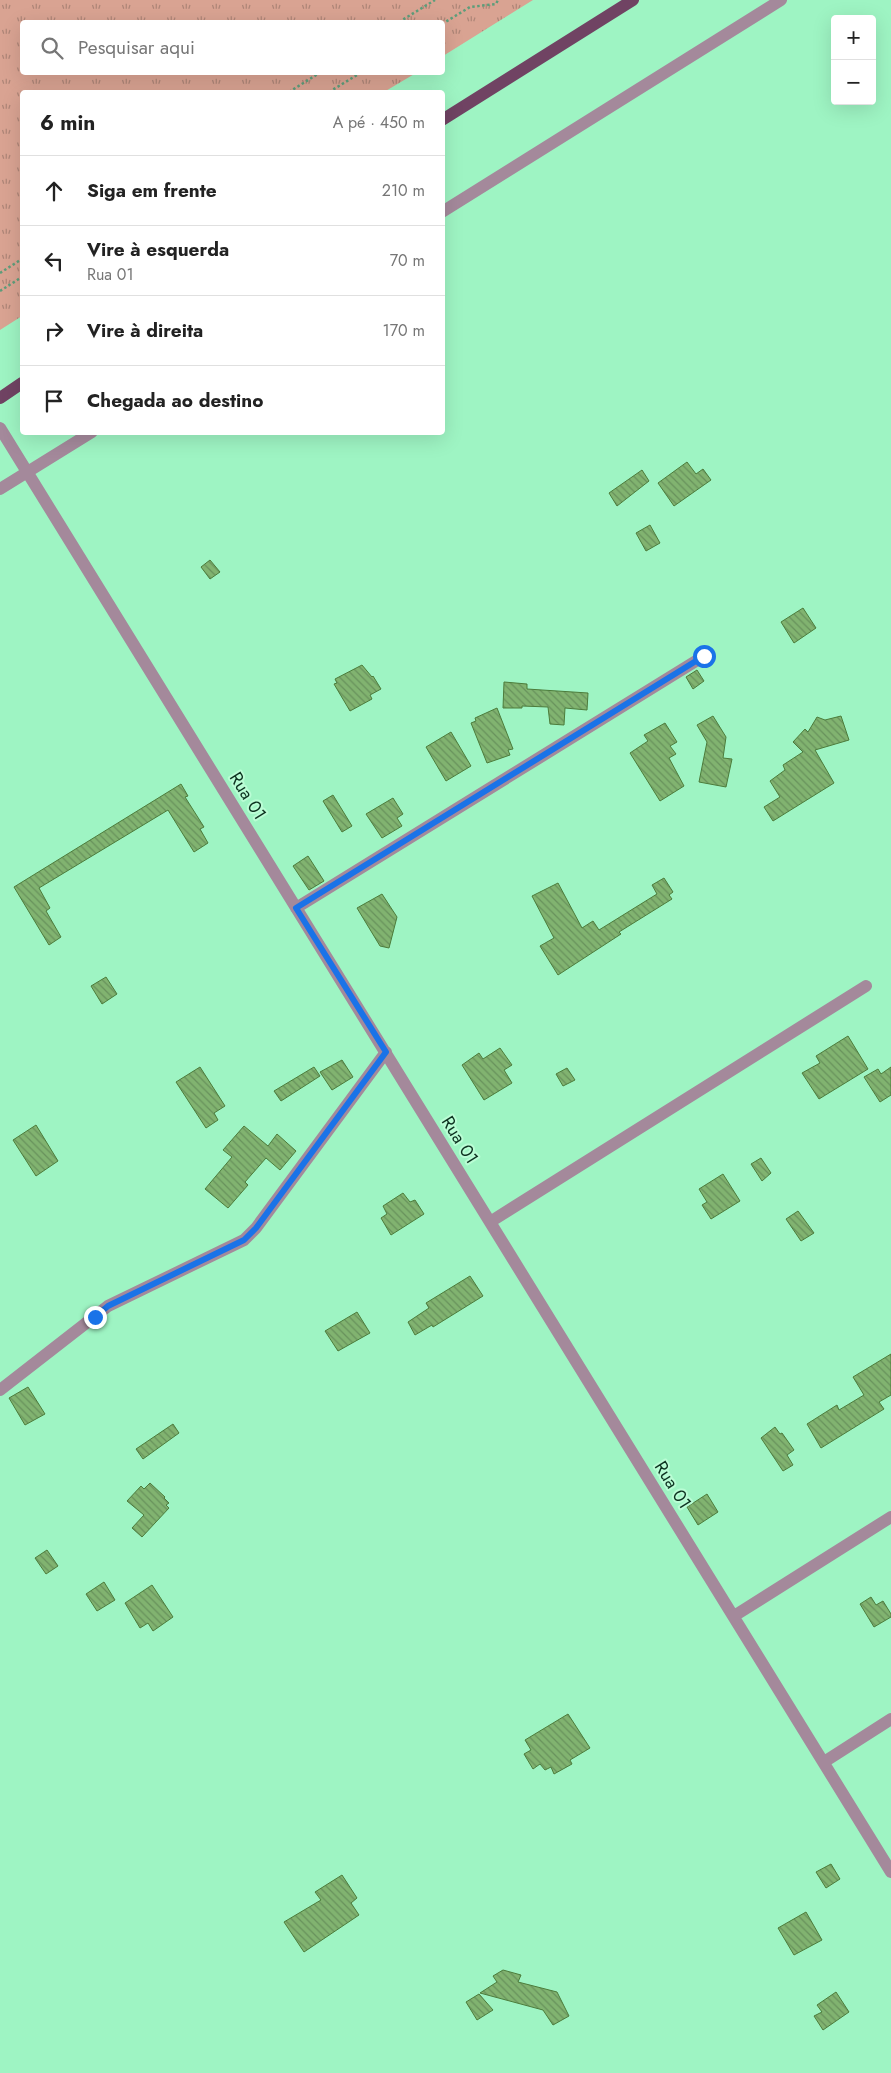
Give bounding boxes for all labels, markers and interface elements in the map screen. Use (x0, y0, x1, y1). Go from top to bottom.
map controls (831, 15, 876, 105)
button: + (831, 15, 876, 60)
search box (20, 20, 445, 75)
icon: search (38, 34, 66, 62)
text: Pesquisar aqui (78, 34, 195, 61)
button: − (831, 60, 876, 105)
text: 6 min (40, 108, 95, 138)
text: A pé · 450 m (333, 111, 425, 134)
icon: ahead (40, 177, 68, 205)
text: Siga em frente (87, 177, 217, 204)
text: 210 m (382, 179, 425, 202)
text: Vire à esquerda (87, 236, 229, 263)
icon: left (40, 247, 68, 275)
text: 70 m (390, 249, 425, 272)
text: Rua 01 (87, 263, 134, 286)
icon: right (40, 317, 68, 345)
text: Vire à direita (87, 317, 203, 344)
text: 170 m (383, 319, 425, 342)
icon: arrive (40, 387, 68, 415)
text: Chegada ao destino (87, 387, 263, 414)
route start (693, 645, 716, 668)
street label: Rua 01 (223, 767, 273, 825)
street label: Rua 01 (435, 1111, 485, 1169)
route end (84, 1306, 107, 1329)
street label: Rua 01 (648, 1456, 698, 1514)

